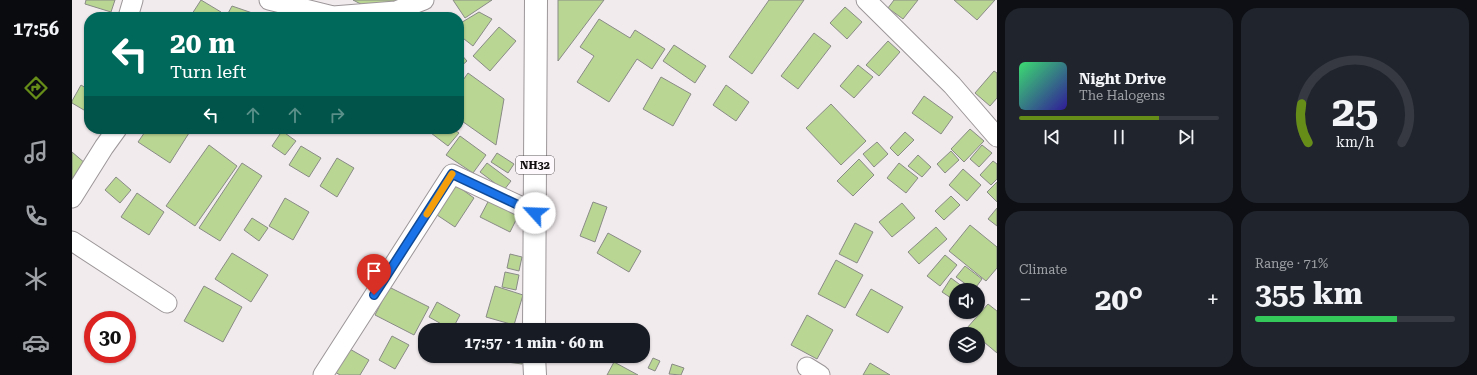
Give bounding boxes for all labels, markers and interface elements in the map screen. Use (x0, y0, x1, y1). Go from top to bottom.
text: 17:56 (13, 18, 59, 39)
text: 20 m (170, 27, 235, 60)
icon: left (104, 28, 156, 80)
text: Turn left (170, 61, 246, 82)
text: Night Drive (1079, 70, 1166, 88)
icon: directions (22, 74, 50, 102)
text: 25 (1332, 87, 1378, 136)
text: The Halogens (1079, 88, 1165, 103)
icon: left (200, 104, 222, 126)
icon: ahead (242, 104, 264, 126)
icon: ahead (284, 104, 306, 126)
icon: right (326, 104, 348, 126)
icon: previous (1041, 126, 1063, 148)
icon: pause (1108, 126, 1130, 148)
icon: next (1175, 126, 1197, 148)
text: km/h (1336, 134, 1374, 150)
icon: music (22, 138, 50, 166)
road number: NH32 (516, 156, 554, 174)
position arrow (514, 192, 556, 234)
icon: phone (22, 202, 50, 230)
pin (357, 254, 391, 295)
text: Range · 71% (1255, 256, 1328, 271)
icon: arrive (363, 260, 385, 282)
text: Climate (1019, 262, 1067, 277)
icon: climate (22, 265, 50, 293)
text: 355 km (1255, 276, 1363, 311)
text: 20° (1095, 282, 1143, 317)
map controls (949, 283, 985, 363)
button: sound (949, 283, 985, 319)
text: − (1019, 287, 1031, 312)
text: + (1207, 287, 1219, 312)
speed limit sign: 30 (84, 311, 136, 363)
button: layers (949, 327, 985, 363)
icon: car (22, 329, 50, 357)
text: 17:57 · 1 min · 60 m (464, 334, 604, 352)

